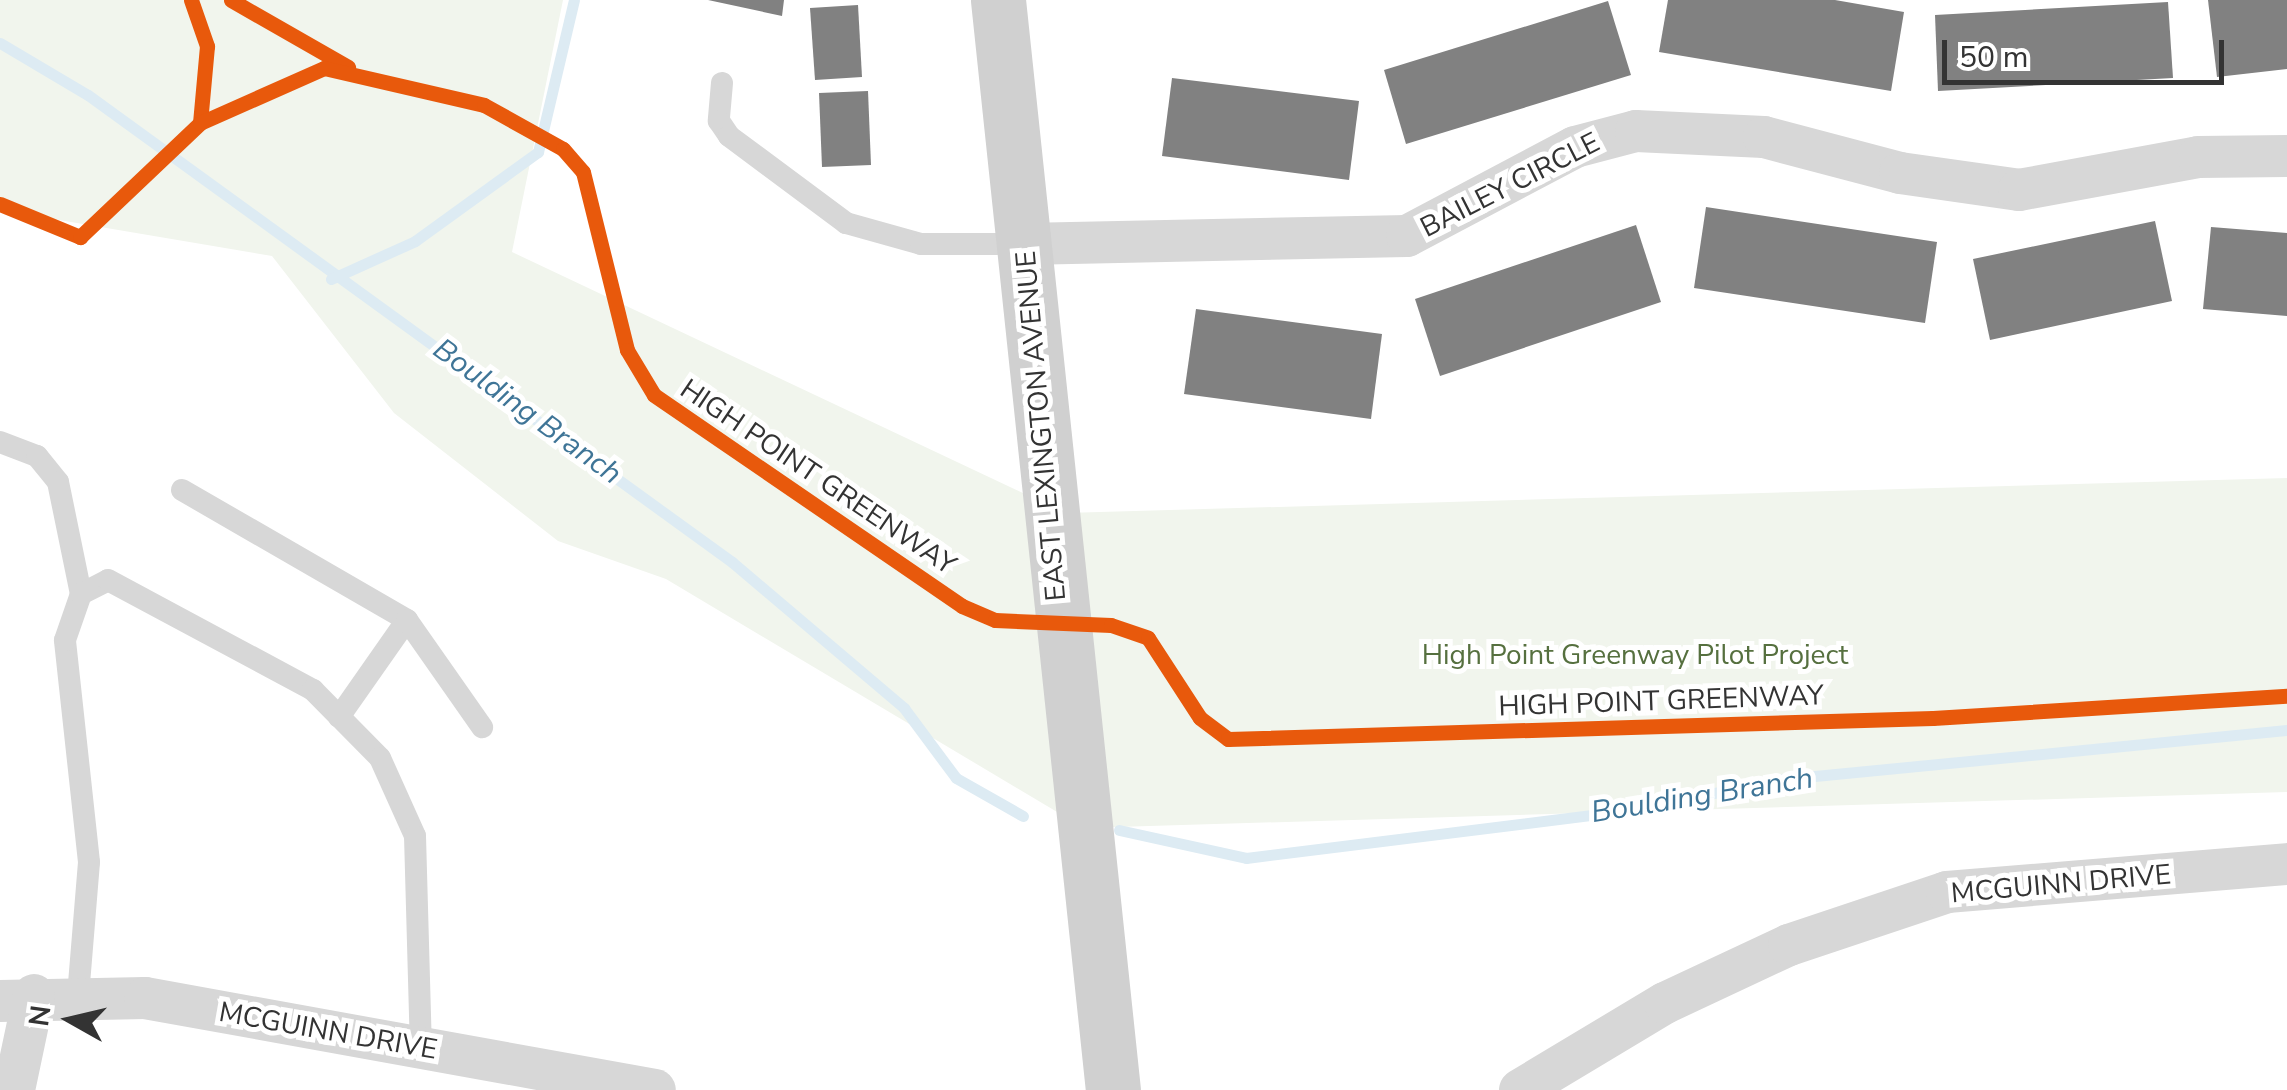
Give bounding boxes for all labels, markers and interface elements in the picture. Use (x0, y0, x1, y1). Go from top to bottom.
scale bar (1947, 20, 2230, 82)
text: 50 m (1959, 37, 2028, 78)
street label: BAILEY CIRCLE (1415, 125, 1605, 245)
street label: EAST LEXINGTON AVENUE (1009, 250, 1073, 602)
water label: Boulding Branch (426, 332, 628, 492)
street label: HIGH POINT GREENWAY (674, 372, 962, 582)
park label: High Point Greenway Pilot Project (1422, 638, 1848, 672)
street label: HIGH POINT GREENWAY (1498, 679, 1824, 723)
water label: Boulding Branch (1589, 761, 1815, 831)
street label: MCGUINN DRIVE (1949, 858, 2173, 910)
north arrow (20, 970, 120, 1070)
street label: MCGUINN DRIVE (216, 995, 440, 1067)
text: N (20, 1003, 61, 1029)

